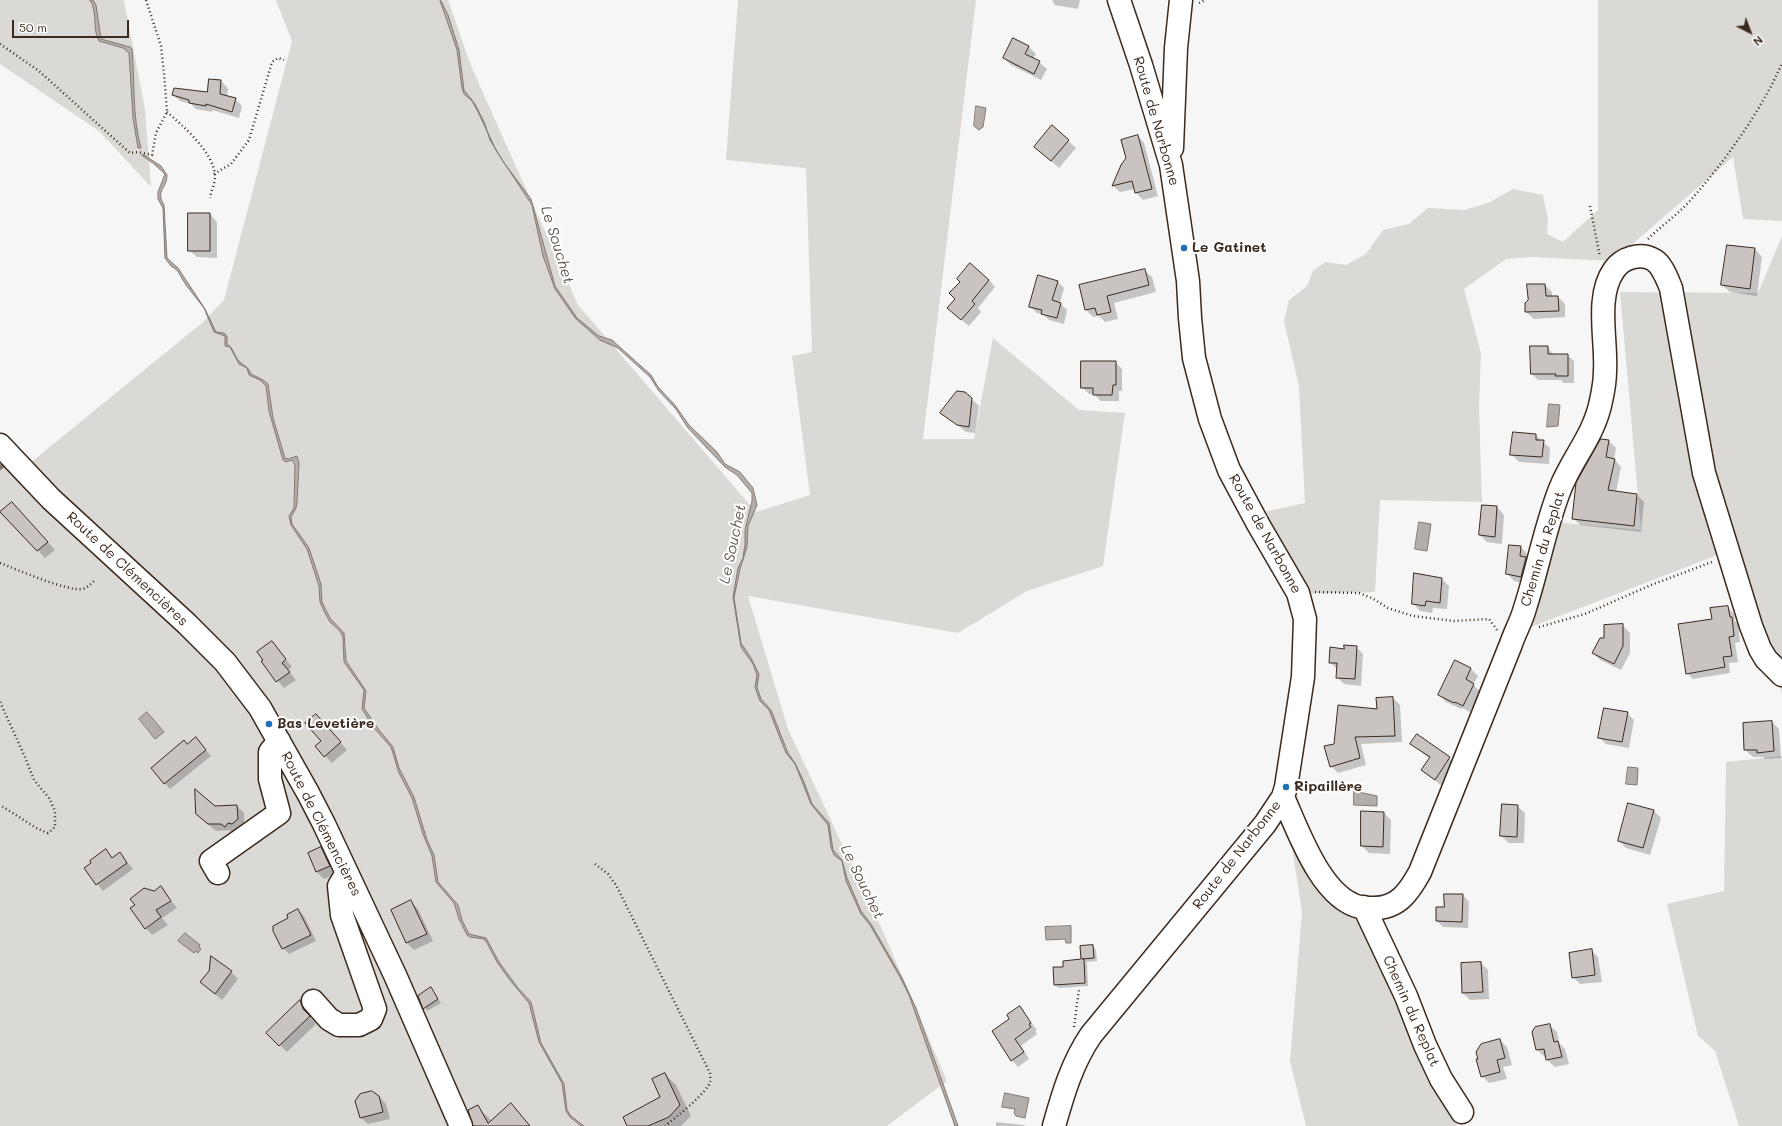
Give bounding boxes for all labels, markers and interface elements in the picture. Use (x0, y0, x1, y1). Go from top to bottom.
scale bar (14, 12, 131, 38)
north arrow (1730, 12, 1770, 52)
text: 50 m (19, 19, 47, 35)
text: N (1750, 33, 1766, 50)
street label: Route de Narbonne (1129, 54, 1183, 188)
water label: Le Souchet (537, 204, 577, 286)
place label: Le Gatinet (1192, 240, 1266, 256)
marker: Le Gatinet (1179, 243, 1189, 253)
street label: Route de Narbonne (1225, 471, 1305, 597)
street label: Chemin du Replat (1517, 489, 1569, 609)
water label: Le Souchet (716, 503, 750, 585)
street label: Route de Clémencières (63, 508, 191, 630)
place label: Bas Levetière (277, 716, 374, 732)
marker: Bas Levetière (264, 719, 274, 729)
street label: Route de Clémencières (277, 749, 365, 899)
place label: Ripaillère (1294, 779, 1362, 795)
marker: Ripaillère (1281, 782, 1291, 792)
street label: Route de Narbonne (1189, 797, 1285, 913)
water label: Le Souchet (836, 842, 888, 922)
street label: Chemin du Replat (1379, 953, 1443, 1069)

